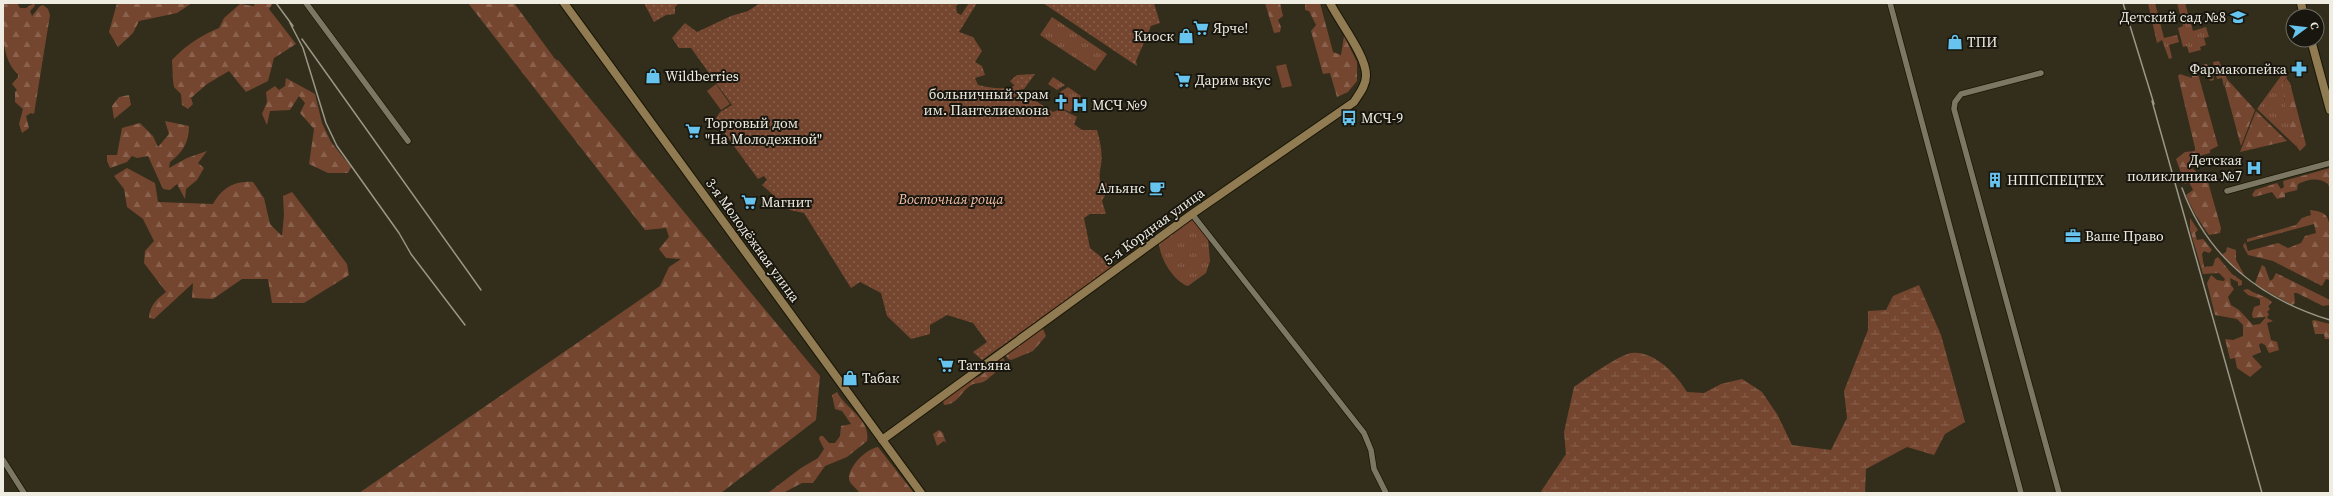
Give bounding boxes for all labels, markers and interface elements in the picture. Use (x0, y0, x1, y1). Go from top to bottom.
place label: Детский сад №8 (2120, 7, 2226, 27)
school or university icon: Детский сад №8 (2229, 8, 2247, 26)
north arrow (2285, 8, 2325, 48)
place label: Ярче! (1213, 18, 1248, 38)
supermarket icon: Ярче! (1192, 19, 1210, 37)
text: С (2306, 20, 2322, 31)
place label: Киоск (1134, 26, 1174, 46)
shop icon: Киоск (1177, 27, 1195, 45)
place label: ТПИ (1967, 32, 1997, 52)
shop icon: ТПИ (1946, 33, 1964, 51)
place label: Фармакопейка (2190, 59, 2288, 79)
pharmacy icon: Фармакопейка (2290, 60, 2308, 78)
place label: Wildberries (665, 66, 739, 86)
shop icon: Wildberries (644, 67, 662, 85)
place label: Дарим вкус (1195, 70, 1271, 90)
supermarket icon: Дарим вкус (1174, 71, 1192, 89)
place label: больничный храм им. Пантелиемона (923, 84, 1050, 120)
church icon: больничный храм им. Пантелиемона (1052, 93, 1070, 111)
place label: МСЧ №9 (1092, 95, 1147, 115)
hospital icon: МСЧ №9 (1071, 96, 1089, 114)
place label: МСЧ-9 (1361, 108, 1403, 128)
bus stop icon: МСЧ-9 (1340, 109, 1358, 127)
place label: Торговый дом "На Молодежной" (705, 113, 822, 149)
supermarket icon: Торговый дом "На Молодежной" (684, 122, 702, 140)
place label: Детская поликлиника №7 (2127, 150, 2242, 186)
hospital icon: Детская поликлиника №7 (2245, 159, 2263, 177)
place label: НППСПЕЦТЕХ (2007, 170, 2104, 190)
building icon: НППСПЕЦТЕХ (1986, 171, 2004, 189)
street label: 3-я Молодёжная улица (701, 174, 805, 307)
place label: Альянс (1098, 178, 1145, 198)
cafe icon: Альянс (1148, 179, 1166, 197)
street label: 5-я Кордная улица (1099, 182, 1209, 269)
park label: Восточная роща (897, 189, 1004, 209)
place label: Магнит (761, 192, 812, 212)
supermarket icon: Магнит (740, 193, 758, 211)
place label: Ваше Право (2085, 226, 2164, 246)
office icon: Ваше Право (2064, 227, 2082, 245)
place label: Татьяна (958, 355, 1011, 375)
supermarket icon: Татьяна (937, 356, 955, 374)
place label: Табак (862, 368, 900, 388)
shop icon: Табак (841, 369, 859, 387)

